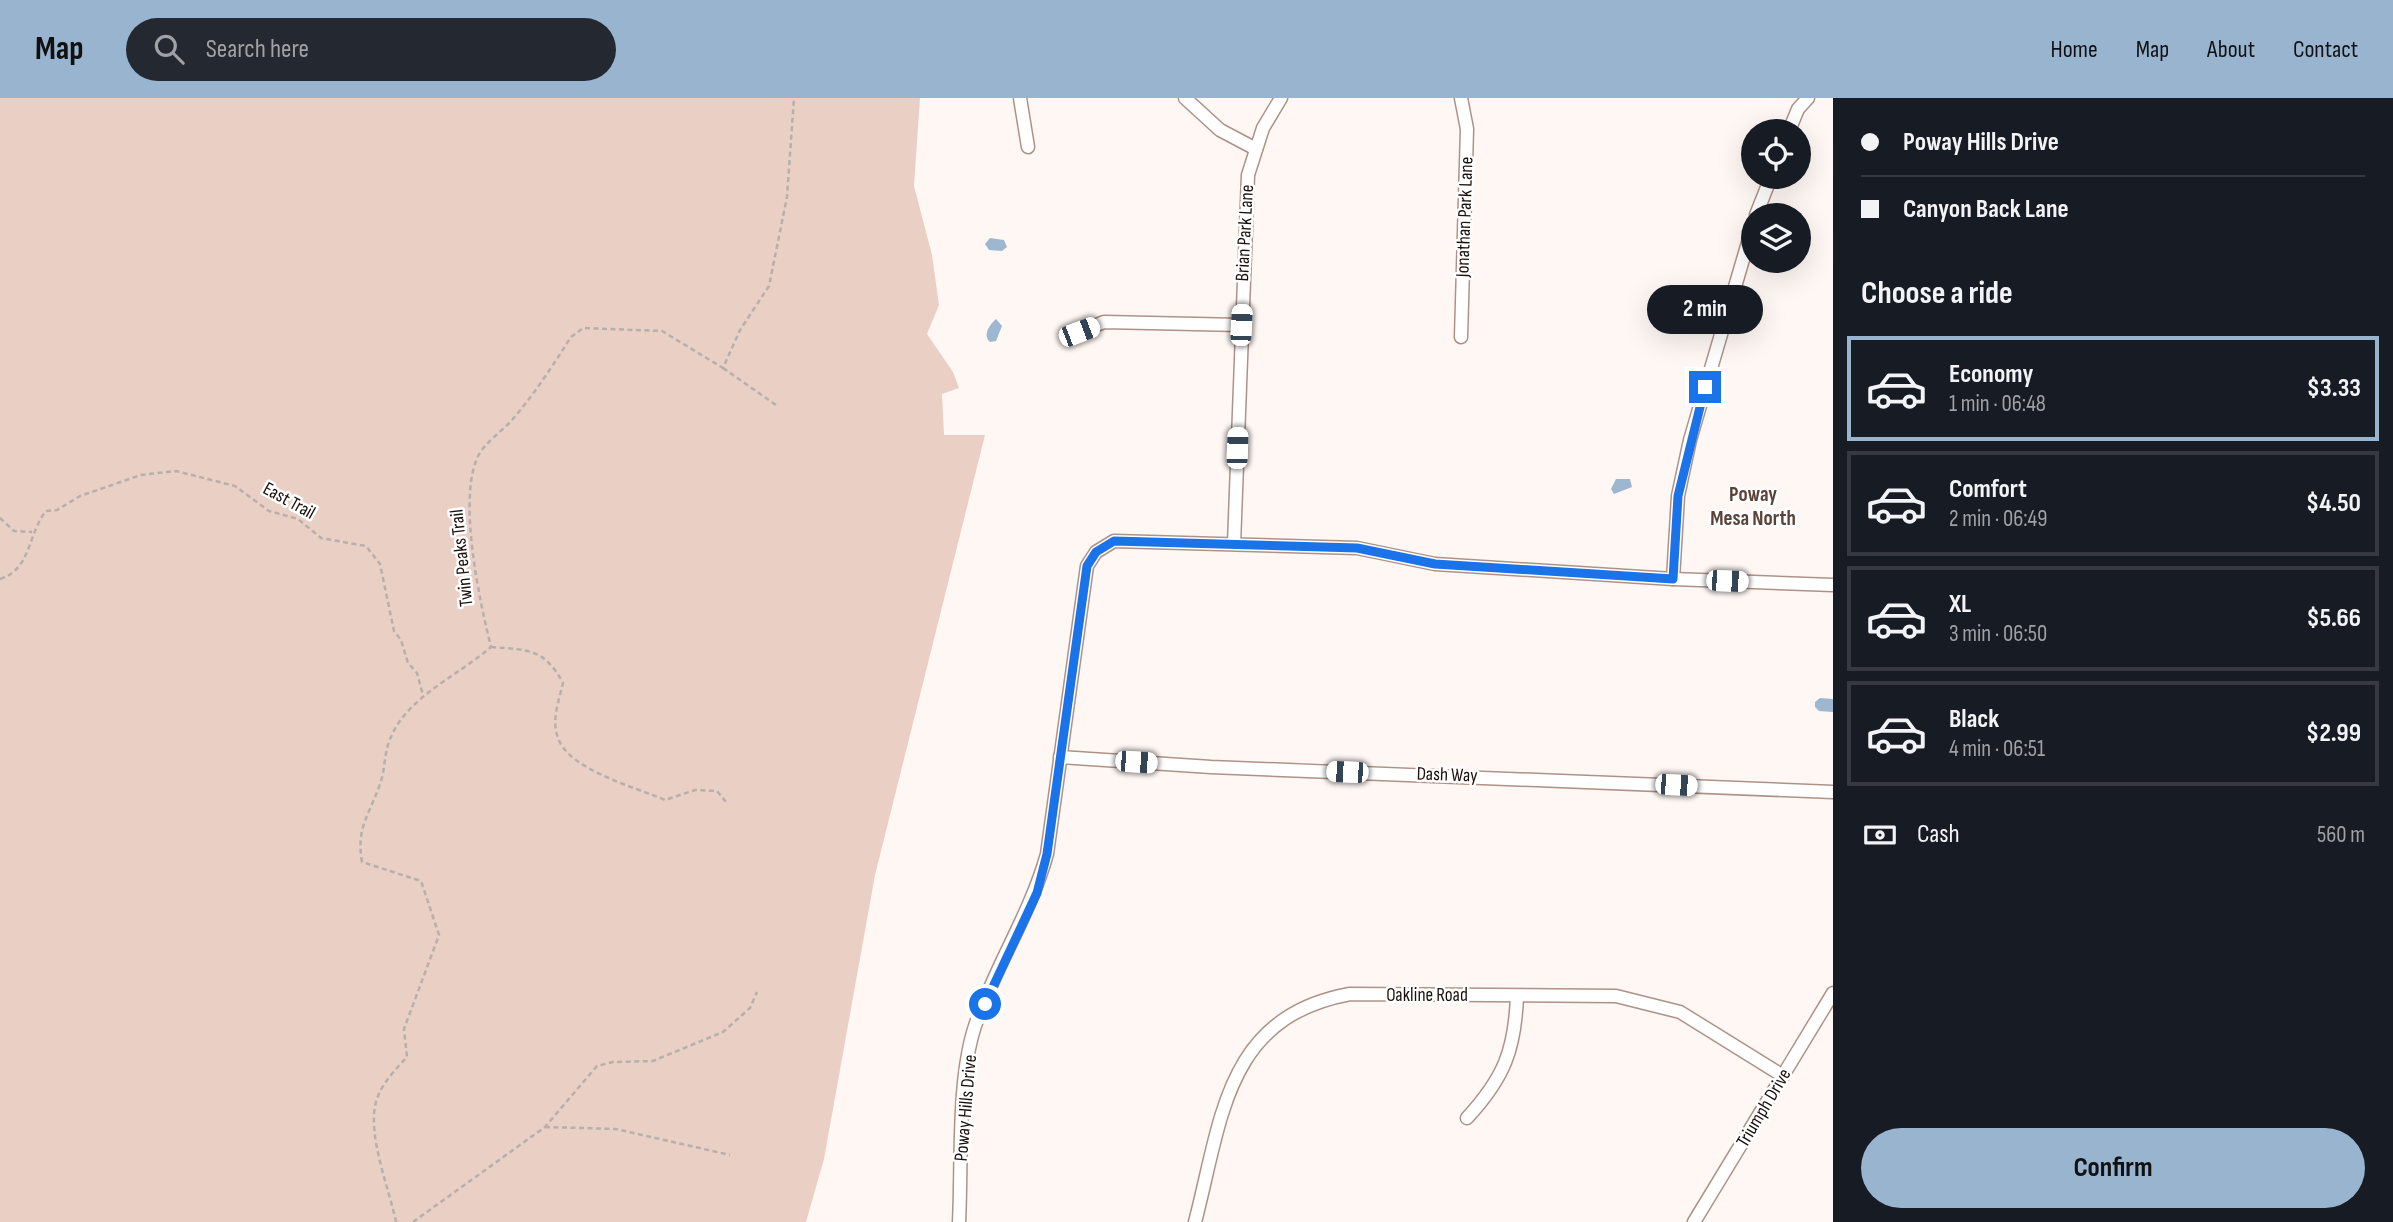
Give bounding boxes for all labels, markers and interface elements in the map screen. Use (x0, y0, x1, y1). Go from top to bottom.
search box (126, 18, 616, 81)
text: Map (35, 29, 84, 69)
icon: search (150, 30, 188, 68)
text: Search here (206, 34, 309, 65)
text: Home (2050, 35, 2098, 64)
text: Map (2136, 35, 2169, 64)
text: About (2207, 35, 2255, 64)
text: Contact (2293, 35, 2358, 64)
map controls (1741, 119, 1811, 273)
button: locate (1741, 119, 1811, 189)
text: Poway Hills Drive (1903, 127, 2059, 158)
street label: Jonathan Park Lane (1451, 156, 1479, 279)
street label: Brian Park Lane (1231, 184, 1259, 282)
text: Canyon Back Lane (1903, 194, 2069, 225)
button: layers (1741, 203, 1811, 273)
text: Choose a ride (1861, 274, 2013, 313)
callout: 2 min (1647, 286, 1763, 334)
text: 2 min (1683, 295, 1727, 323)
car (1230, 303, 1253, 347)
car (1056, 315, 1103, 349)
icon: car (1865, 357, 1928, 420)
text: Economy (1949, 359, 2033, 390)
route end (1689, 371, 1721, 403)
text: $3.33 (2307, 373, 2361, 404)
text: 1 min · 06:48 (1949, 390, 2046, 418)
car (1226, 427, 1249, 469)
icon: car (1865, 472, 1928, 535)
text: Comfort (1949, 474, 2027, 505)
street label: East Trail (259, 477, 319, 525)
district label: Poway Mesa North (1710, 482, 1796, 531)
text: $4.50 (2306, 488, 2361, 519)
text: 2 min · 06:49 (1949, 505, 2047, 533)
street label: Twin Peaks Trail (445, 508, 479, 608)
car (1706, 570, 1749, 592)
icon: car (1865, 587, 1928, 650)
text: XL (1949, 589, 1971, 620)
text: $5.66 (2306, 603, 2361, 634)
text: 3 min · 06:50 (1949, 620, 2047, 648)
icon: car (1865, 702, 1928, 765)
text: Black (1949, 704, 1999, 735)
text: $2.99 (2306, 718, 2361, 749)
text: 4 min · 06:51 (1949, 735, 2045, 763)
car (1115, 750, 1158, 774)
car (1326, 761, 1369, 783)
street label: Dash Way (1416, 762, 1478, 788)
car (1655, 773, 1698, 797)
icon: cash (1861, 816, 1899, 854)
text: Cash (1917, 819, 1960, 850)
text: 560 m (2317, 821, 2365, 849)
street label: Oakline Road (1386, 984, 1468, 1007)
route start (969, 988, 1001, 1020)
street label: Poway Hills Drive (950, 1054, 982, 1162)
street label: Triumph Drive (1732, 1065, 1796, 1151)
button: Confirm (1861, 1128, 2365, 1208)

